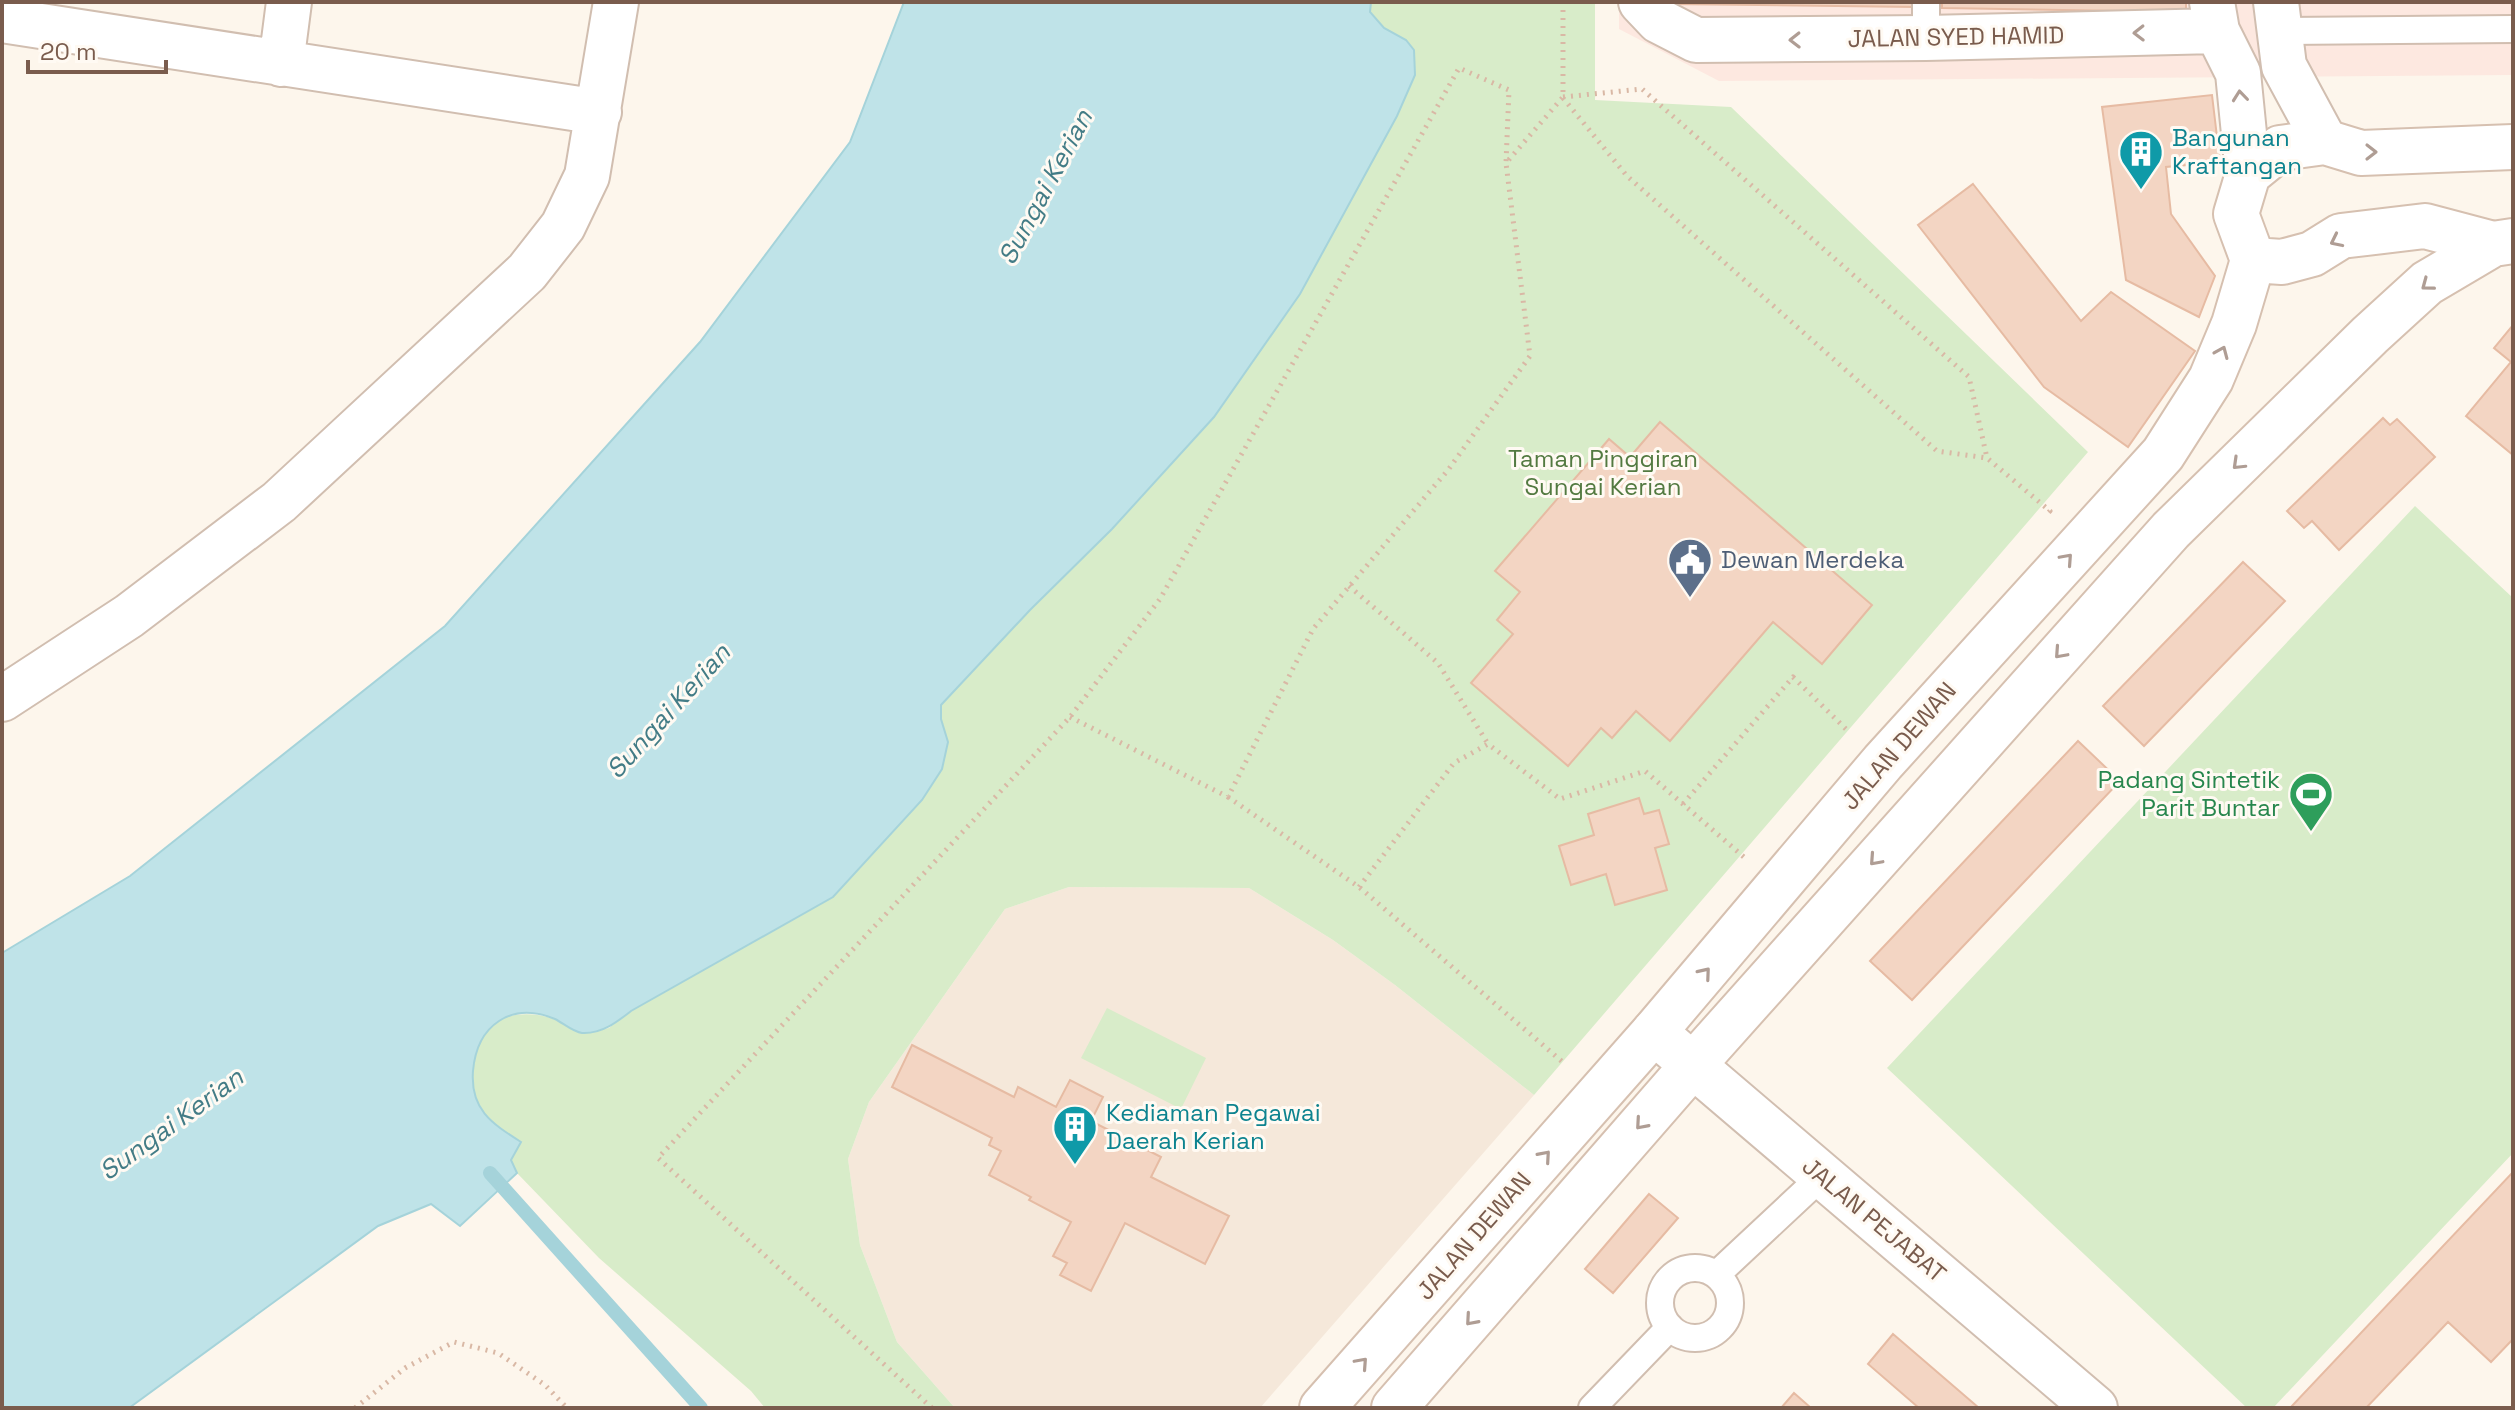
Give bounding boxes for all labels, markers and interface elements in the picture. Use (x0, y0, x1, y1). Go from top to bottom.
street label: JALAN SYED HAMID (1847, 19, 2065, 54)
scale bar (28, 24, 166, 74)
one-way arrow (2132, 24, 2145, 41)
one-way arrow (1788, 31, 1801, 48)
text: 20 m (40, 36, 97, 67)
one-way arrow (2232, 89, 2249, 102)
water label: Sungai Kerian (990, 103, 1100, 270)
place label: Bangunan Kraftangan (2172, 122, 2302, 181)
building icon: Bangunan Kraftangan (2117, 128, 2165, 191)
one-way arrow (2365, 143, 2378, 161)
one-way arrow (2329, 231, 2344, 247)
one-way arrow (2421, 276, 2436, 290)
one-way arrow (2212, 346, 2228, 360)
park label: Taman Pinggiran Sungai Kerian (1508, 443, 1698, 502)
one-way arrow (2233, 455, 2247, 469)
public building icon: Dewan Merdeka (1666, 536, 1714, 599)
place label: Dewan Merdeka (1721, 544, 1904, 575)
one-way arrow (2058, 554, 2073, 568)
water label: Sungai Kerian (598, 636, 738, 786)
one-way arrow (2056, 644, 2070, 659)
street label: JALAN DEWAN (1834, 675, 1963, 816)
place label: Padang Sintetik Parit Buntar (2098, 764, 2280, 823)
sports icon: Padang Sintetik Parit Buntar (2287, 770, 2335, 833)
one-way arrow (1871, 851, 1885, 866)
one-way arrow (1695, 967, 1710, 982)
water label: Sungai Kerian (92, 1060, 251, 1188)
place label: Kediaman Pegawai Daerah Kerian (1106, 1097, 1321, 1156)
building icon: Kediaman Pegawai Daerah Kerian (1051, 1103, 1099, 1166)
one-way arrow (1637, 1114, 1651, 1129)
one-way arrow (1535, 1150, 1550, 1165)
street label: JALAN PEJABAT (1796, 1150, 1953, 1289)
street label: JALAN DEWAN (1409, 1165, 1538, 1306)
one-way arrow (1466, 1310, 1480, 1325)
one-way arrow (1352, 1358, 1366, 1373)

